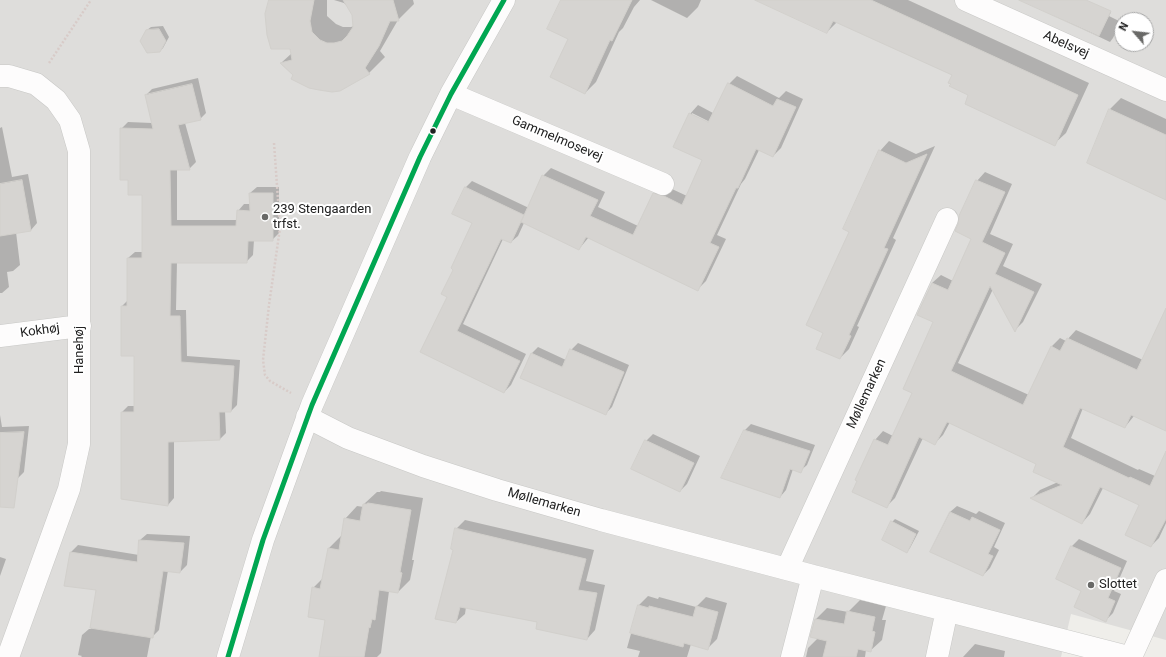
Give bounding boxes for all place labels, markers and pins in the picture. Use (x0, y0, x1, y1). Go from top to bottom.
unlabelled marker (428, 126, 438, 136)
place label: 239 Stengaarden trfst. (273, 202, 371, 233)
marker: 239 Stengaarden trfst. (260, 212, 270, 222)
place label: Slottet (1099, 577, 1137, 593)
marker: Slottet (1086, 580, 1096, 590)

